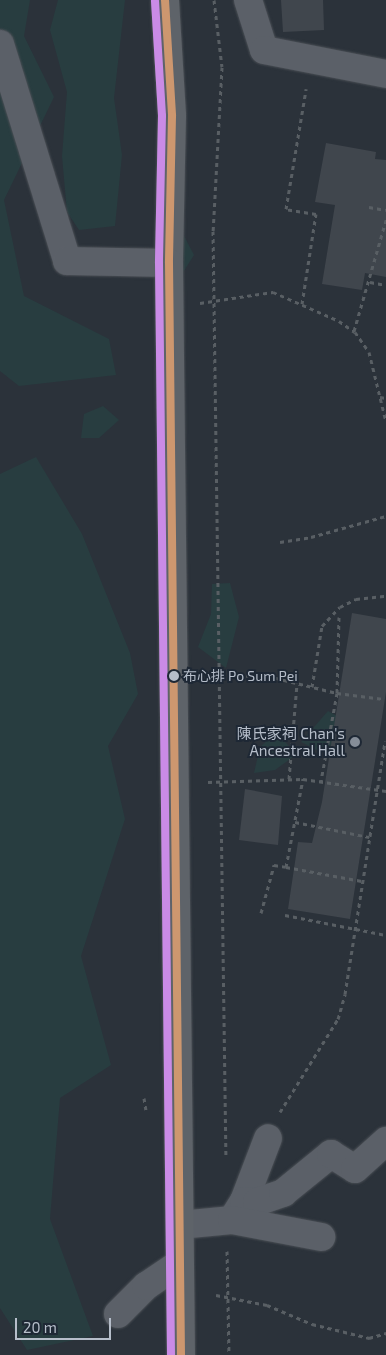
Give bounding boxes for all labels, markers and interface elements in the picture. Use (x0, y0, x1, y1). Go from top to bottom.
place label: 布心排 Po Sum Pei (183, 668, 298, 684)
marker: 布心排 Po Sum Pei (169, 671, 179, 681)
place label: 陳氏家祠 Chan's Ancestral Hall (237, 724, 345, 759)
marker: 陳氏家祠 Chan's Ancestral Hall (349, 736, 361, 748)
scale bar (18, 1308, 114, 1340)
text: 20 m (23, 1318, 57, 1336)

